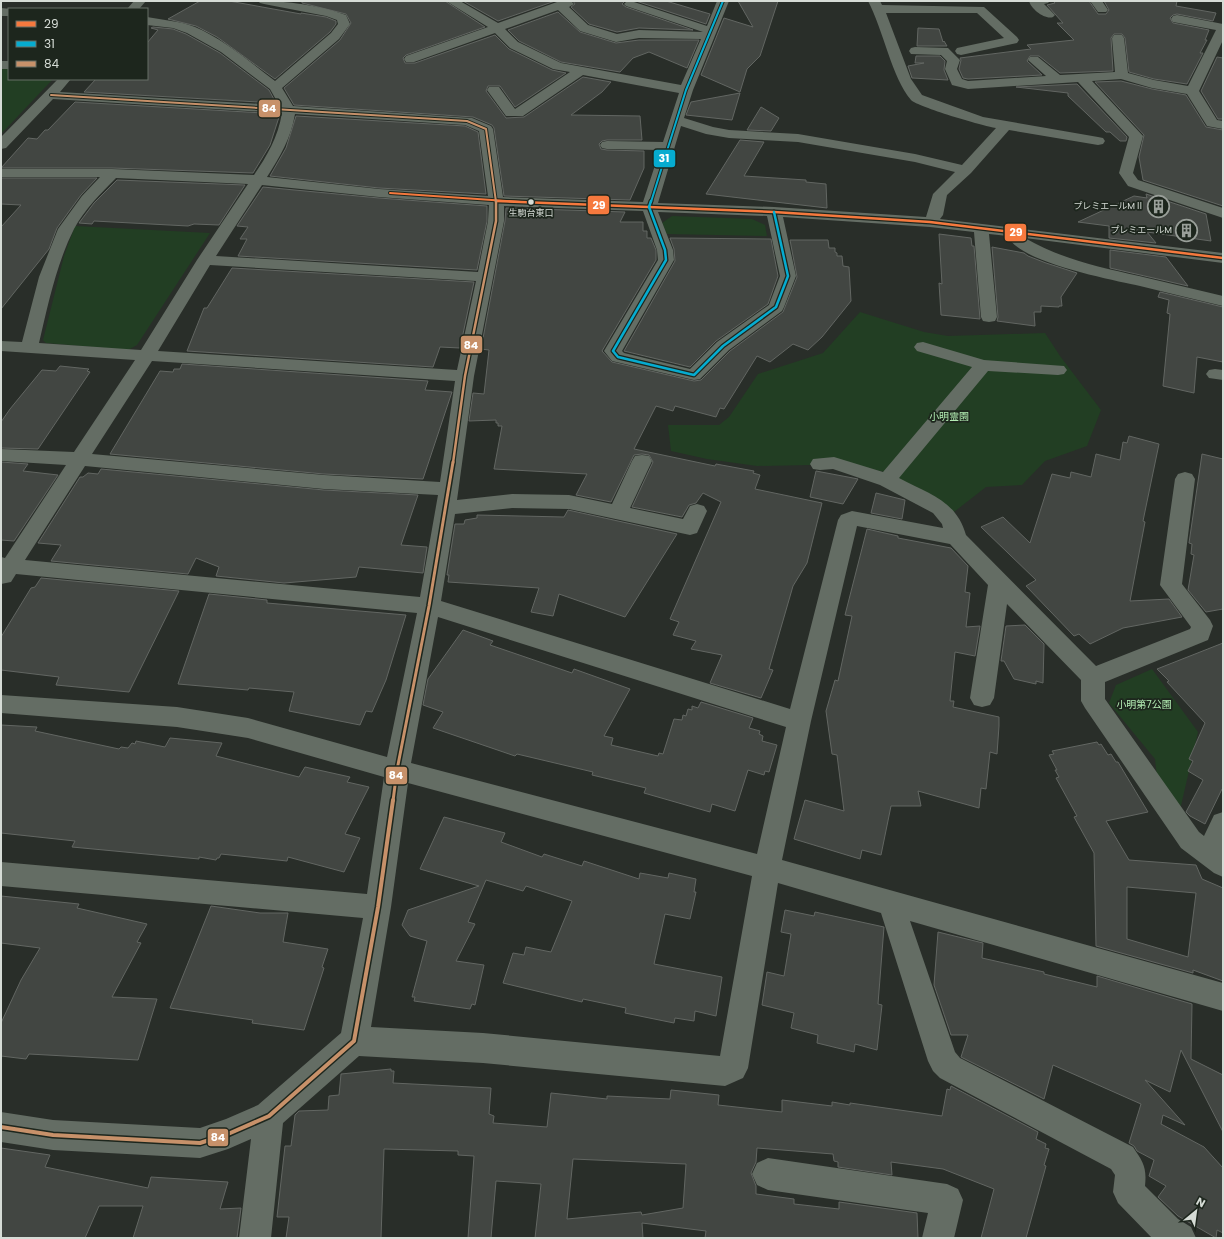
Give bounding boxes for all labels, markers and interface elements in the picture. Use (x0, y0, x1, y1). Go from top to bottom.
legend (8, 8, 148, 80)
text: 29 (44, 15, 58, 32)
text: 31 (44, 35, 55, 52)
text: 84 (44, 55, 60, 72)
line badge: 84 (258, 99, 281, 118)
text: 84 (262, 100, 277, 116)
line badge: 31 (653, 149, 676, 168)
text: 31 (659, 150, 669, 166)
building icon: プレミエールMⅡ (1146, 193, 1172, 219)
line badge: 29 (587, 195, 610, 215)
marker: 生駒台東口 (526, 197, 536, 207)
text: 29 (592, 197, 606, 213)
place label: プレミエールMⅡ (1073, 200, 1144, 212)
place label: 生駒台東口 (508, 207, 554, 219)
building icon: プレミエールM (1174, 217, 1200, 243)
line badge: 29 (1004, 223, 1027, 242)
text: 29 (1009, 224, 1023, 240)
place label: プレミエールM (1110, 224, 1172, 236)
line badge: 84 (460, 335, 483, 354)
text: 84 (464, 337, 479, 353)
park label: 小明霊園 (929, 409, 969, 424)
park label: 小明第7公園 (1116, 697, 1172, 712)
line badge: 84 (385, 766, 408, 785)
text: 84 (389, 767, 404, 783)
line badge: 84 (207, 1128, 229, 1147)
text: 84 (211, 1129, 226, 1145)
north arrow (1176, 1191, 1216, 1231)
text: N (1193, 1193, 1208, 1211)

